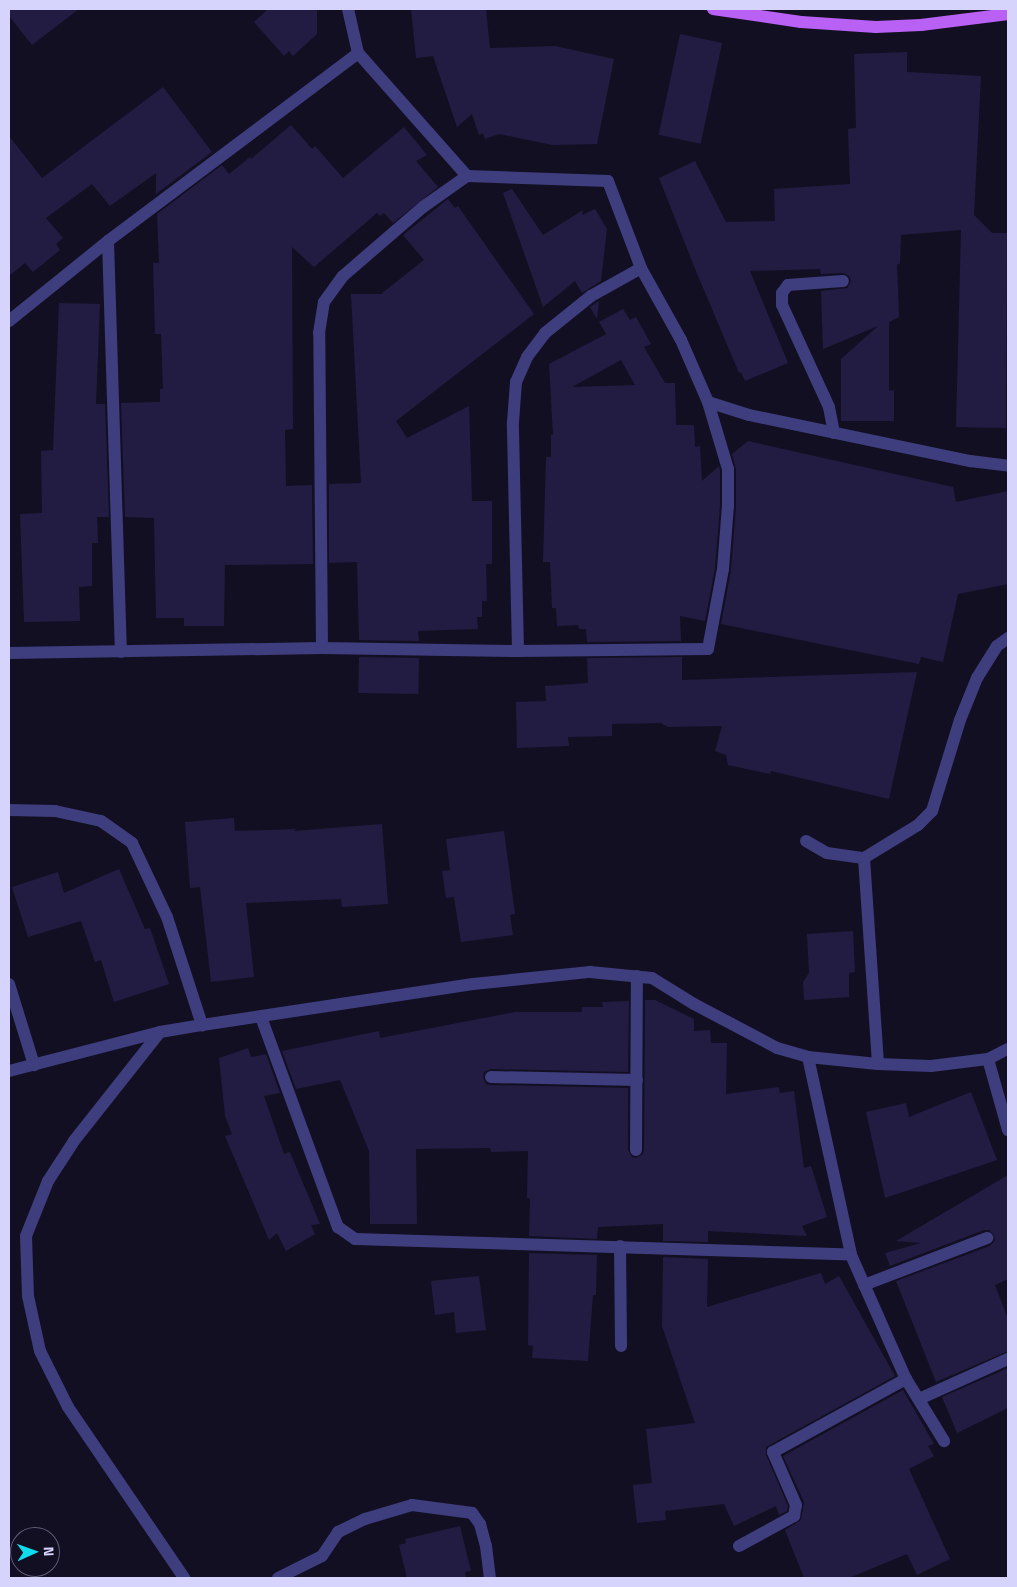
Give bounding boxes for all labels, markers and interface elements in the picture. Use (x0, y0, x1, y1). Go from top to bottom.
north arrow (10, 1527, 60, 1577)
text: N (39, 1546, 60, 1557)

